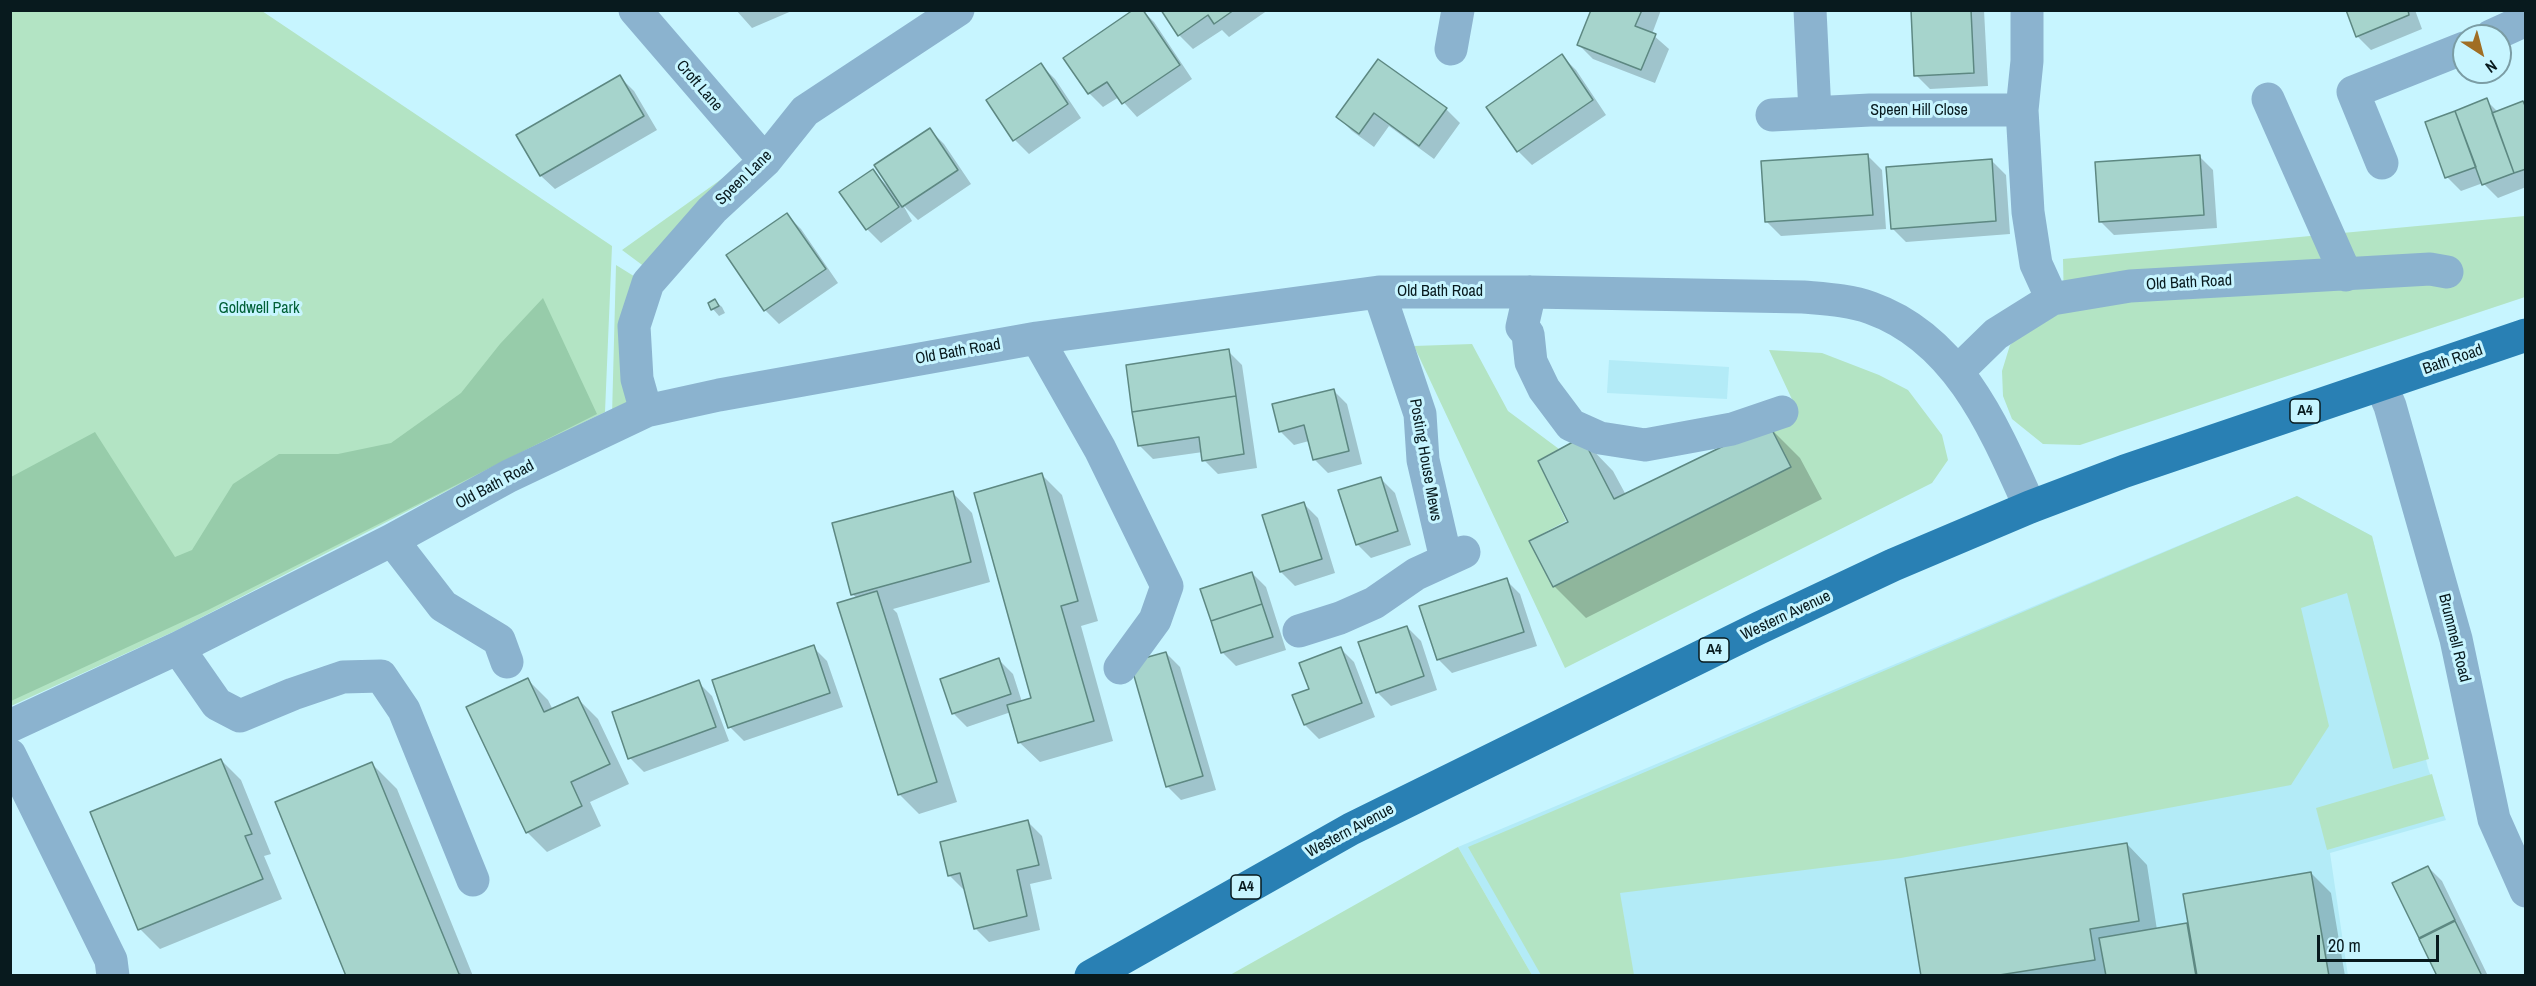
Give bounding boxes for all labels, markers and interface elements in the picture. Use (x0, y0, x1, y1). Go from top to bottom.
north arrow (2452, 24, 2512, 84)
text: N (2481, 55, 2502, 79)
street label: Croft Lane (672, 57, 726, 115)
street label: Speen Hill Close (1870, 101, 1968, 121)
street label: Speen Lane (712, 147, 776, 209)
street label: Old Bath Road (2146, 271, 2232, 295)
street label: Old Bath Road (1397, 282, 1483, 302)
park label: Goldwell Park (219, 299, 299, 319)
street label: Old Bath Road (914, 335, 1002, 369)
street label: Bath Road (2421, 341, 2485, 379)
street label: Posting House Mews (1405, 397, 1445, 523)
road number: A4 (2290, 399, 2320, 423)
street label: Old Bath Road (452, 456, 538, 514)
street label: Western Avenue (1738, 587, 1834, 645)
street label: Brummell Road (2434, 592, 2474, 684)
road number: A4 (1699, 638, 1729, 662)
street label: Western Avenue (1303, 800, 1397, 862)
road number: A4 (1231, 875, 1261, 899)
scale bar (2320, 923, 2442, 961)
text: 20 m (2328, 933, 2361, 958)

